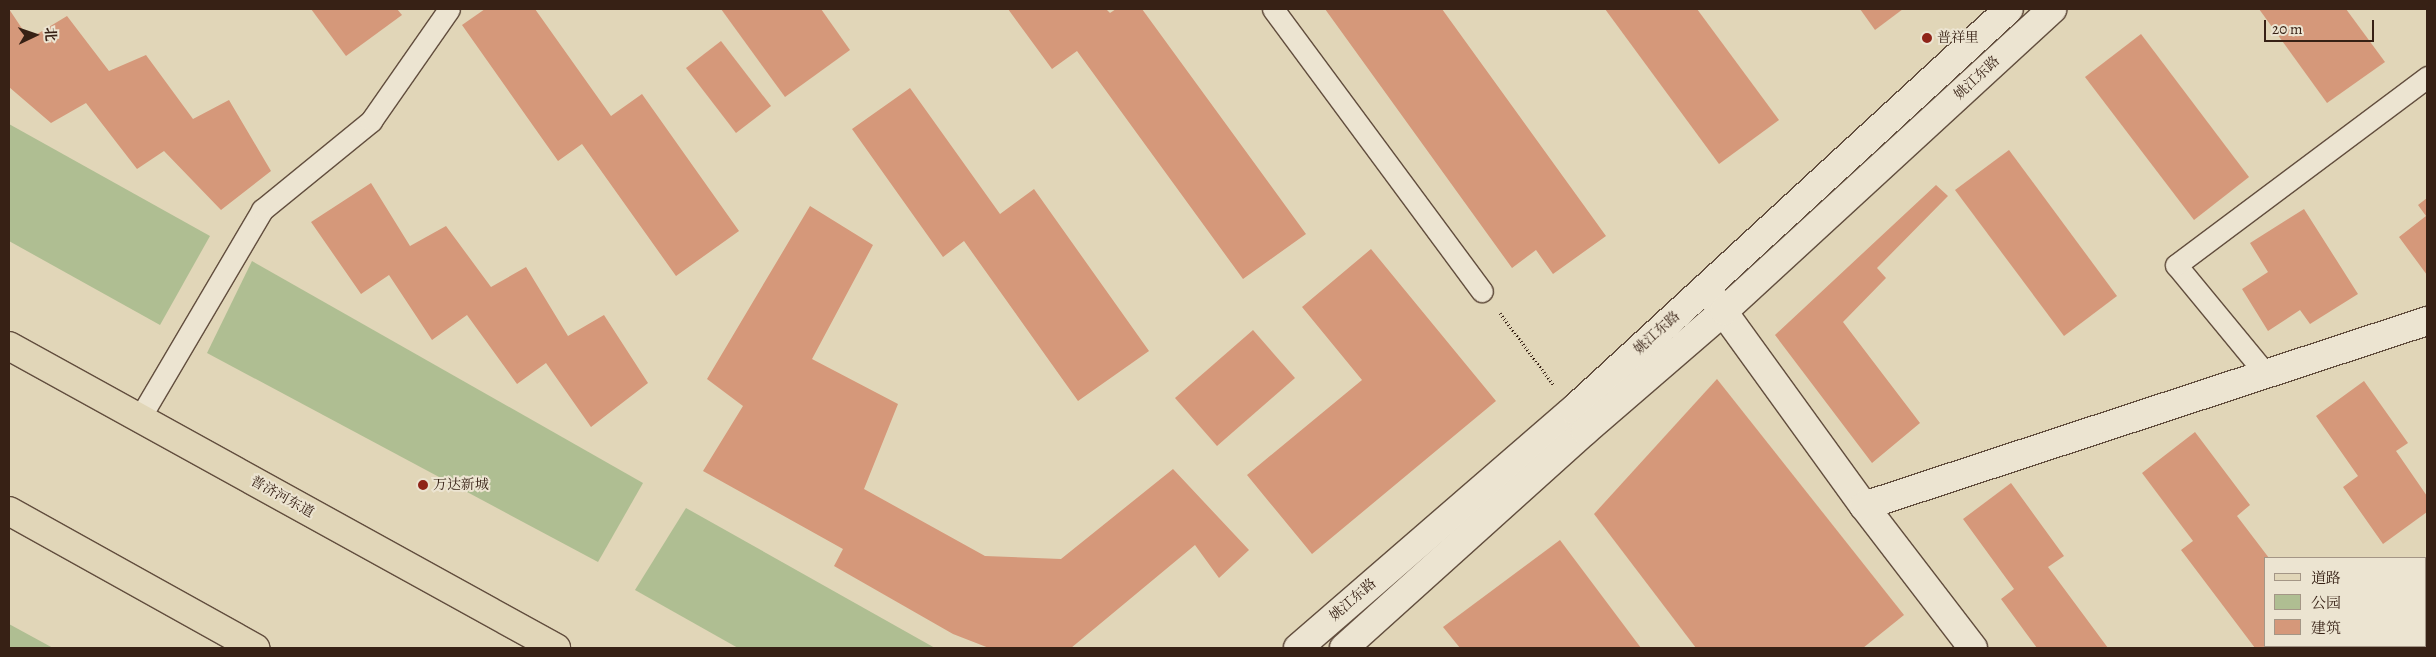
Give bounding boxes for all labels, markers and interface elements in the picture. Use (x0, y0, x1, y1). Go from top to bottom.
north arrow (10, 10, 60, 60)
scale bar (2266, 10, 2376, 42)
text: 20 m (2272, 19, 2303, 39)
text: 北 (41, 27, 60, 42)
place label: 普祥里 (1937, 30, 1979, 46)
marker: 普祥里 (1921, 32, 1933, 44)
street label: 姚江东路 (1951, 53, 2003, 103)
street label: 姚江东路 (1631, 308, 1683, 358)
street label: 普济河东道 (247, 473, 317, 521)
place label: 万达新城 (433, 477, 489, 493)
marker: 万达新城 (417, 479, 429, 491)
legend (2264, 557, 2426, 647)
text: 道路 (2311, 568, 2341, 588)
street label: 姚江东路 (1326, 575, 1380, 625)
text: 公园 (2311, 593, 2341, 613)
text: 建筑 (2311, 618, 2341, 638)

